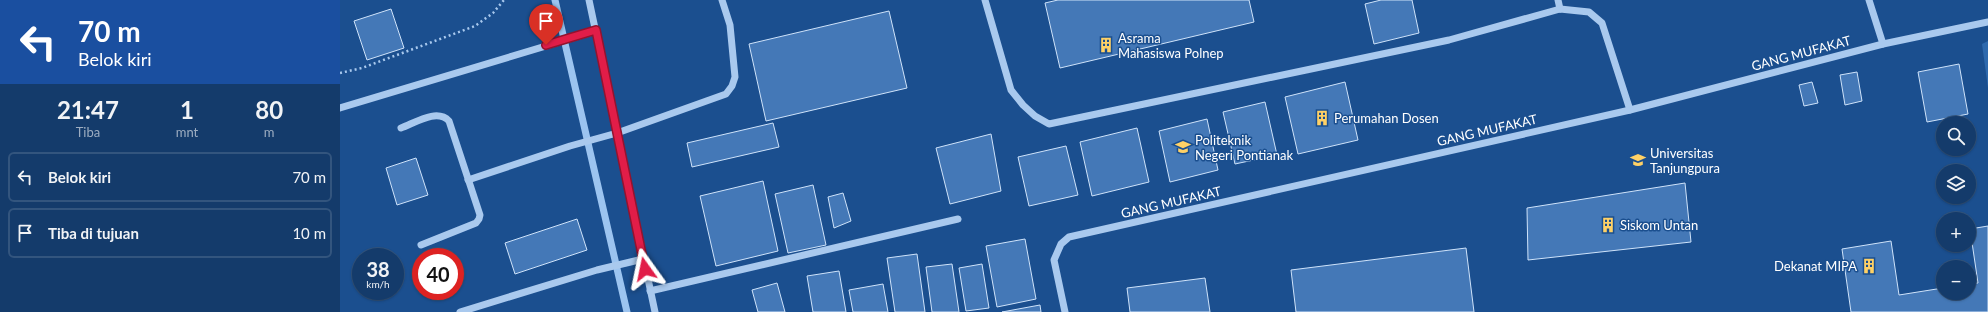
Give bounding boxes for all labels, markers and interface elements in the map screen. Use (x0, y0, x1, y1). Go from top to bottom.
pin (529, 4, 563, 45)
icon: arrive (535, 10, 557, 32)
text: 70 m (78, 14, 141, 48)
icon: left (12, 16, 64, 68)
place label: Asrama Mahasiswa Polnep (1118, 30, 1224, 61)
street label: GANG MUFAKAT (1750, 32, 1853, 74)
building icon: Asrama Mahasiswa Polnep (1097, 36, 1115, 54)
text: Belok kiri (78, 48, 152, 70)
text: 21:47 (57, 95, 119, 124)
text: 1 (180, 95, 194, 124)
text: 80 (255, 95, 283, 124)
building icon: Perumahan Dosen (1313, 109, 1331, 127)
place label: Perumahan Dosen (1334, 110, 1439, 126)
street label: GANG MUFAKAT (1435, 111, 1539, 149)
map controls (1936, 116, 1976, 300)
button: search (1936, 116, 1976, 156)
text: Tiba (76, 124, 100, 140)
text: mnt (176, 124, 198, 140)
text: m (264, 124, 274, 140)
place label: Politeknik Negeri Pontianak (1195, 132, 1293, 163)
school or university icon: Politeknik Negeri Pontianak (1174, 138, 1192, 156)
place label: Universitas Tanjungpura (1650, 145, 1720, 176)
school or university icon: Universitas Tanjungpura (1629, 151, 1647, 169)
button: layers (1936, 164, 1976, 204)
icon: left (14, 166, 36, 188)
text: Belok kiri (48, 168, 111, 186)
text: 70 m (292, 168, 326, 186)
street label: GANG MUFAKAT (1119, 183, 1223, 221)
button: + (1936, 212, 1976, 252)
building icon: Siskom Untan (1599, 216, 1617, 234)
place label: Siskom Untan (1620, 217, 1698, 233)
icon: arrive (14, 222, 36, 244)
text: Tiba di tujuan (48, 224, 139, 242)
text: 10 m (292, 224, 326, 242)
speed limit sign: 40 (412, 248, 464, 300)
position arrow (624, 248, 666, 290)
text: 38 (366, 257, 390, 281)
building icon: Dekanat MIPA (1860, 257, 1878, 275)
place label: Dekanat MIPA (1774, 258, 1857, 274)
button: − (1936, 260, 1976, 300)
text: km/h (366, 278, 390, 290)

